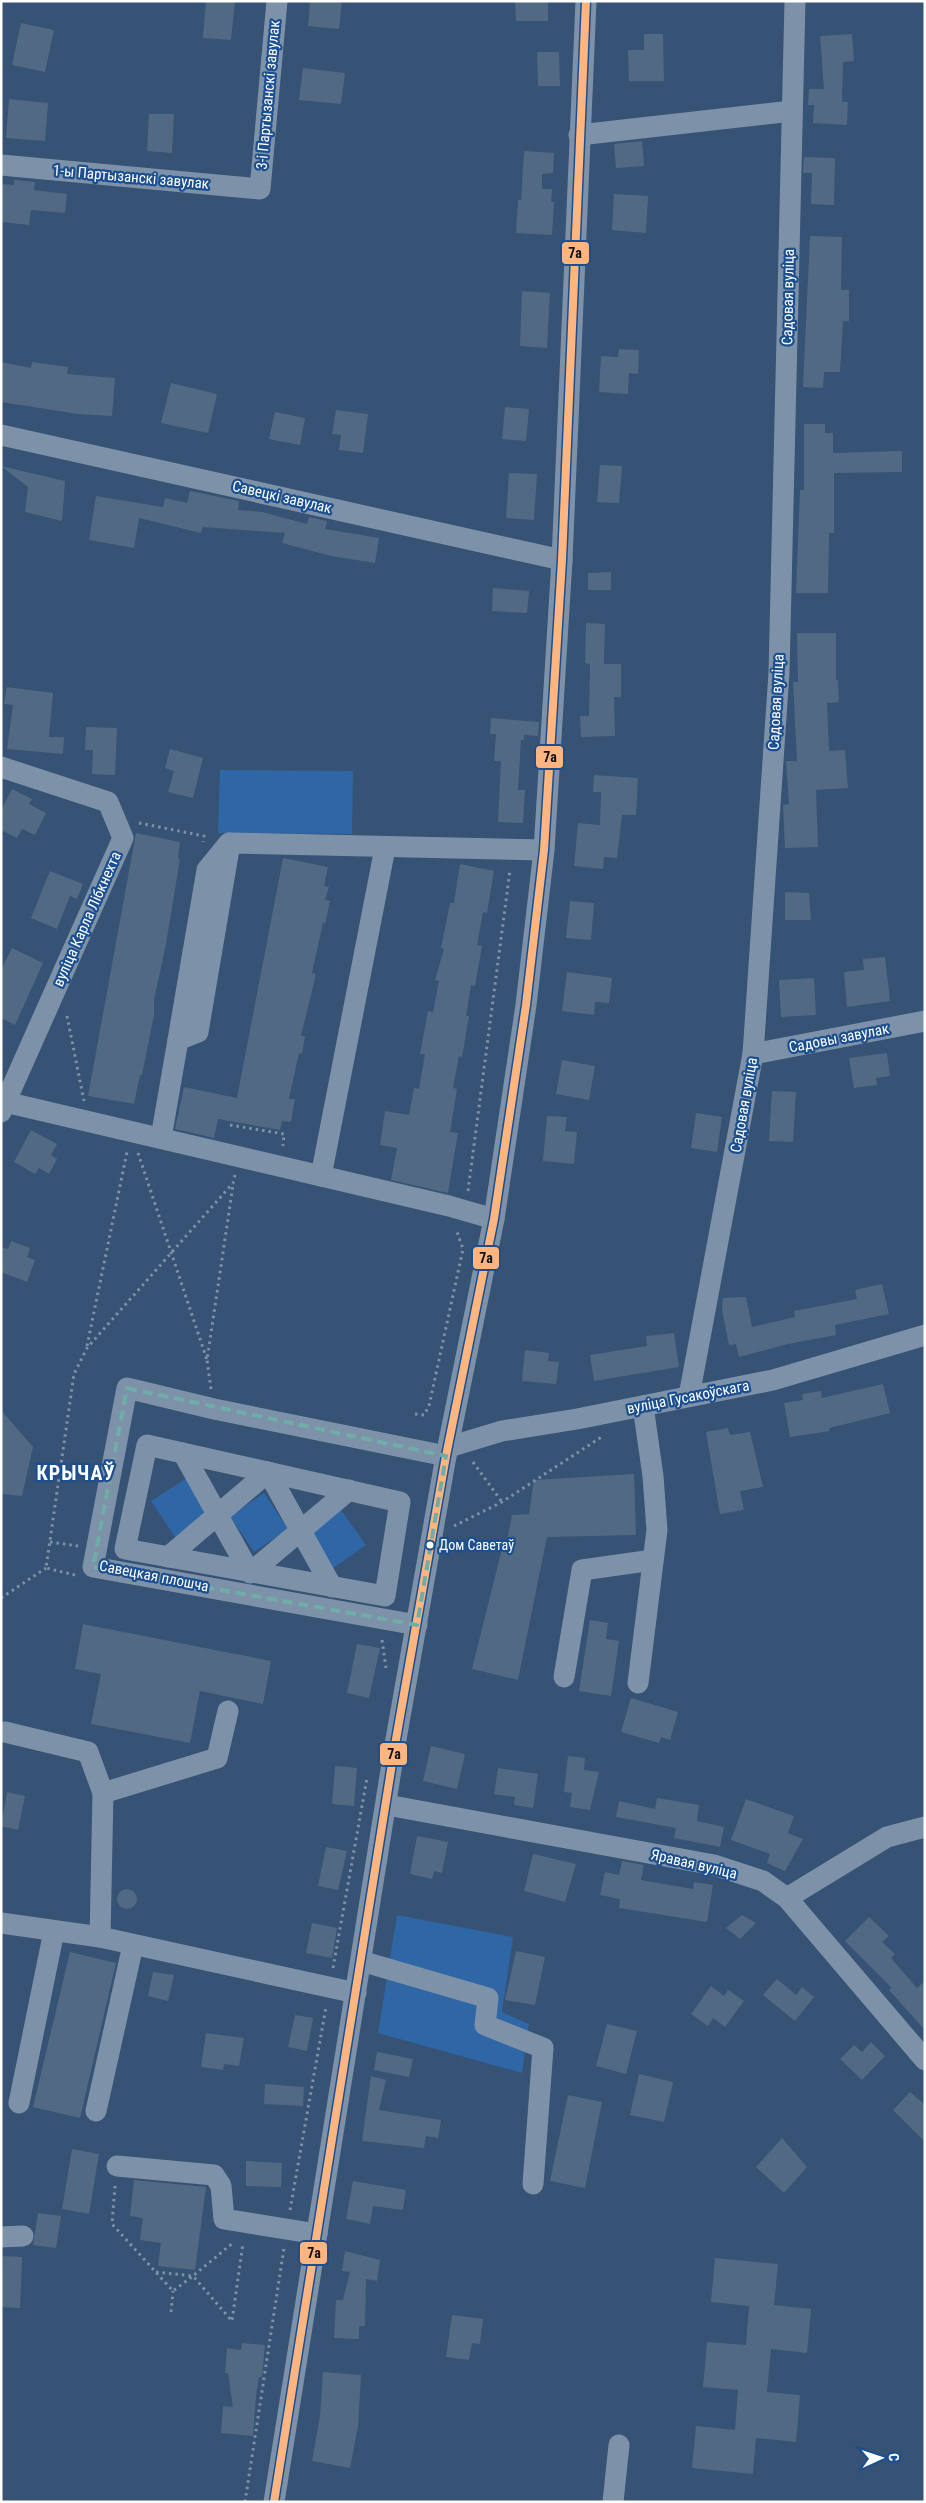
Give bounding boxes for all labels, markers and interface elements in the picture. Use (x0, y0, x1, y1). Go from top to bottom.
street label: 3-і Партызанскі завулак (253, 20, 283, 170)
street label: 1-ы Партызанскі завулак (52, 161, 210, 193)
line badge: 7а (561, 241, 590, 265)
text: 7а (568, 245, 582, 261)
street label: Садовая вуліца (778, 249, 798, 345)
street label: Савецкі завулак (230, 477, 334, 517)
street label: Садовая вуліца (764, 653, 788, 751)
line badge: 7а (535, 745, 564, 769)
text: 7а (543, 749, 557, 765)
street label: вуліца Карла Лібкнехта (49, 849, 125, 989)
street label: Садовы завулак (787, 1019, 891, 1057)
street label: Садовая вуліца (727, 1056, 761, 1154)
line badge: 7а (472, 1246, 500, 1270)
text: 7а (479, 1250, 493, 1266)
street label: вуліца Гусакоўскага (625, 1376, 751, 1418)
district label: КРЫЧАЎ (37, 1461, 115, 1485)
place label: Дом Саветаў (439, 1537, 514, 1553)
marker: Дом Саветаў (425, 1540, 435, 1550)
street label: Савецкая плошча (98, 1557, 210, 1595)
line badge: 7а (379, 1742, 408, 1766)
text: 7а (387, 1746, 401, 1762)
street label: Яравая вуліца (649, 1845, 739, 1883)
line badge: 7а (299, 2241, 328, 2265)
text: 7а (307, 2245, 321, 2261)
north arrow (856, 2433, 906, 2483)
text: С (886, 2453, 902, 2462)

